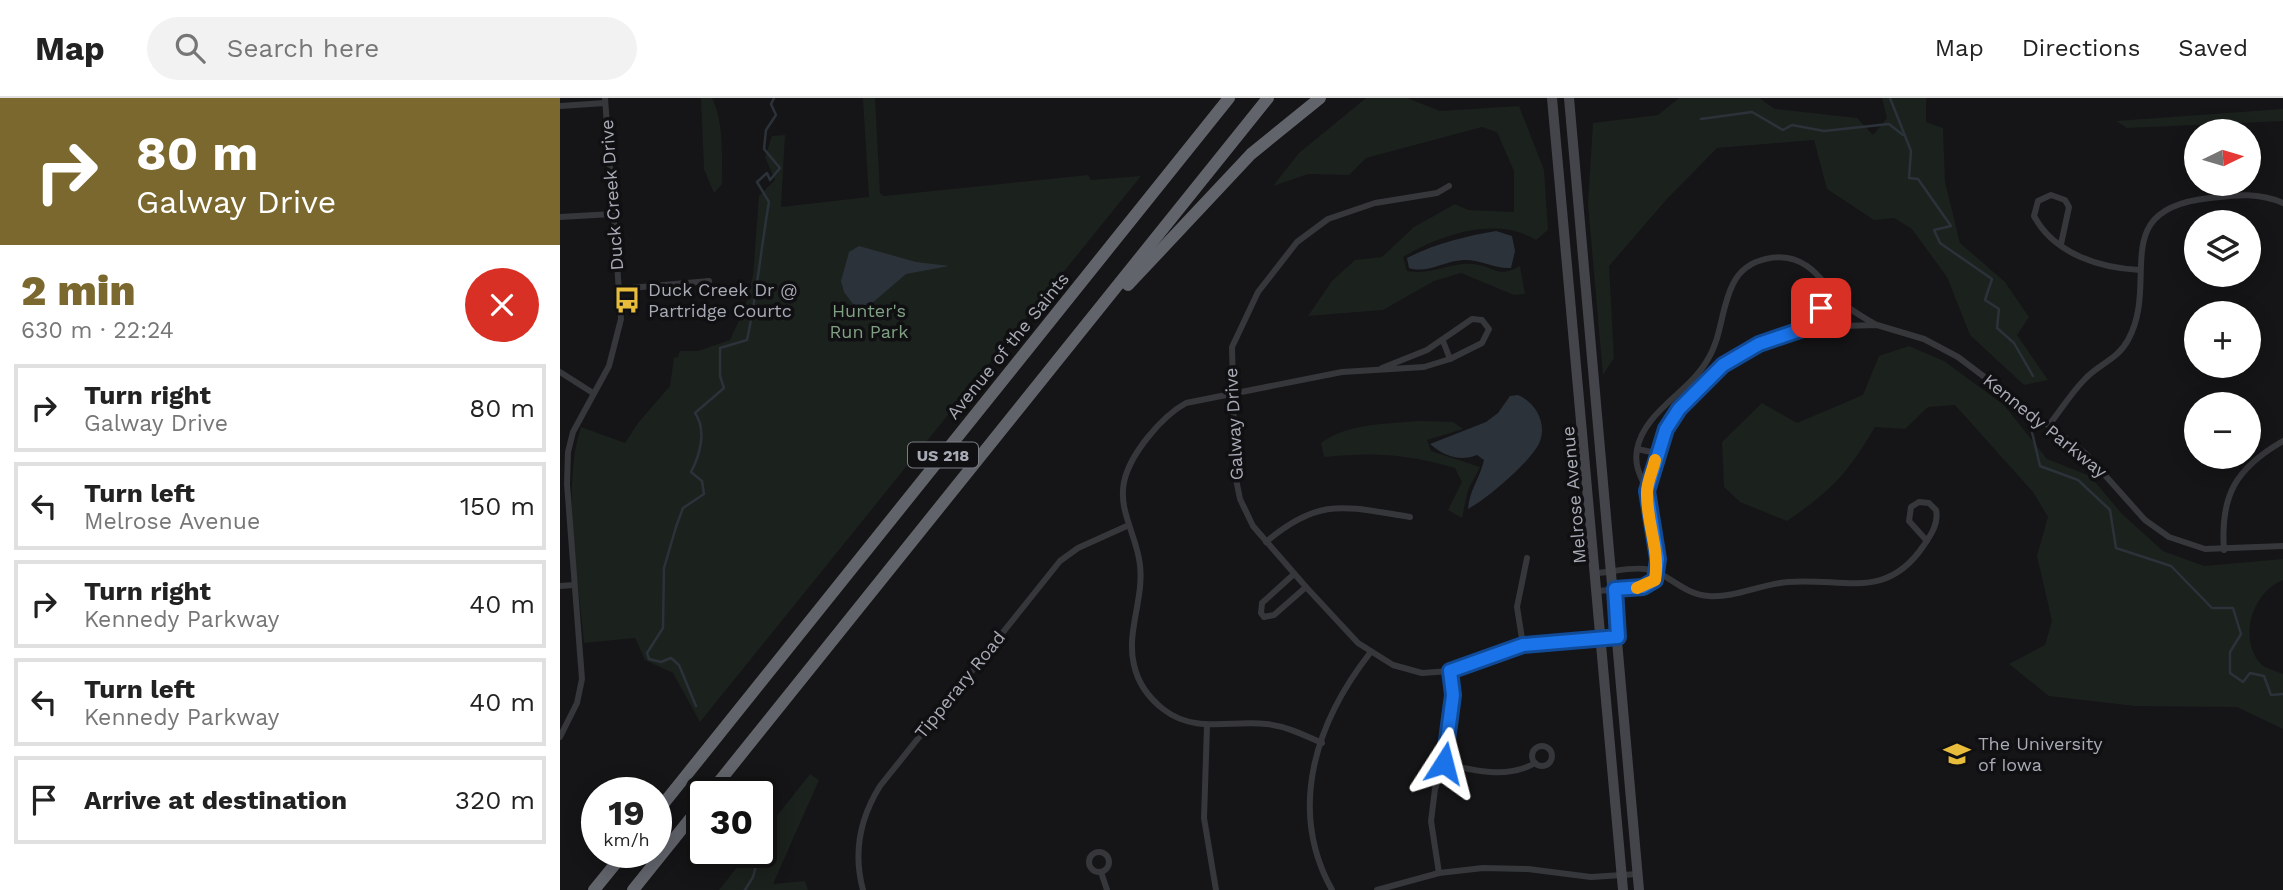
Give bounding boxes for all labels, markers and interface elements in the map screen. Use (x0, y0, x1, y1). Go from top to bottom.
search box (147, 17, 637, 80)
text: Map (35, 29, 105, 68)
icon: search (171, 29, 209, 67)
text: Search here (227, 33, 379, 63)
text: Map (1935, 34, 1984, 62)
text: Directions (2022, 34, 2140, 62)
text: Saved (2178, 34, 2248, 62)
street label: Duck Creek Drive (596, 119, 627, 271)
north arrow (2184, 119, 2261, 196)
map controls (2184, 119, 2261, 469)
text: 80 m (136, 124, 258, 182)
icon: right (21, 126, 112, 217)
text: Galway Drive (136, 183, 336, 221)
button: layers (2184, 210, 2261, 287)
text: 2 min (21, 266, 135, 315)
button: close (465, 268, 539, 342)
street label: Avenue of the Saints (942, 268, 1073, 423)
pin (1791, 278, 1851, 338)
place label: Duck Creek Dr @ Partridge Courtc (648, 279, 797, 321)
bus stop icon: Duck Creek Dr @ Partridge Courtc (612, 285, 642, 315)
icon: arrive (1802, 289, 1840, 327)
park label: Hunter's Run Park (830, 300, 908, 342)
button: + (2184, 301, 2261, 378)
text: 630 m · 22:24 (21, 317, 174, 344)
street label: Galway Drive (1220, 367, 1247, 481)
street label: Kennedy Parkway (1979, 369, 2112, 482)
text: Turn right (84, 380, 211, 410)
icon: right (25, 389, 63, 427)
button: − (2184, 392, 2261, 469)
text: 80 m (469, 393, 535, 423)
text: Galway Drive (84, 410, 228, 437)
street label: Melrose Avenue (1557, 425, 1590, 565)
road number: US 218 (908, 442, 978, 468)
text: Turn left (84, 478, 195, 508)
icon: left (25, 487, 63, 525)
text: 150 m (460, 491, 535, 521)
text: Melrose Avenue (84, 508, 260, 535)
text: Turn right (84, 576, 211, 606)
icon: right (25, 585, 63, 623)
text: 40 m (469, 589, 535, 619)
text: Kennedy Parkway (84, 606, 279, 633)
street label: Tipperary Road (910, 627, 1009, 743)
text: Turn left (84, 674, 195, 704)
icon: left (25, 683, 63, 721)
text: 40 m (469, 687, 535, 717)
text: Kennedy Parkway (84, 704, 279, 731)
position arrow (1407, 726, 1481, 800)
place label: The University of Iowa (1978, 733, 2103, 775)
school or university icon: The University of Iowa (1942, 739, 1972, 769)
speed limit sign: 30 (686, 777, 777, 868)
icon: arrive (25, 781, 63, 819)
text: Arrive at destination (84, 785, 347, 815)
text: 320 m (455, 785, 535, 815)
text: 19 (608, 792, 645, 834)
text: km/h (603, 829, 650, 850)

